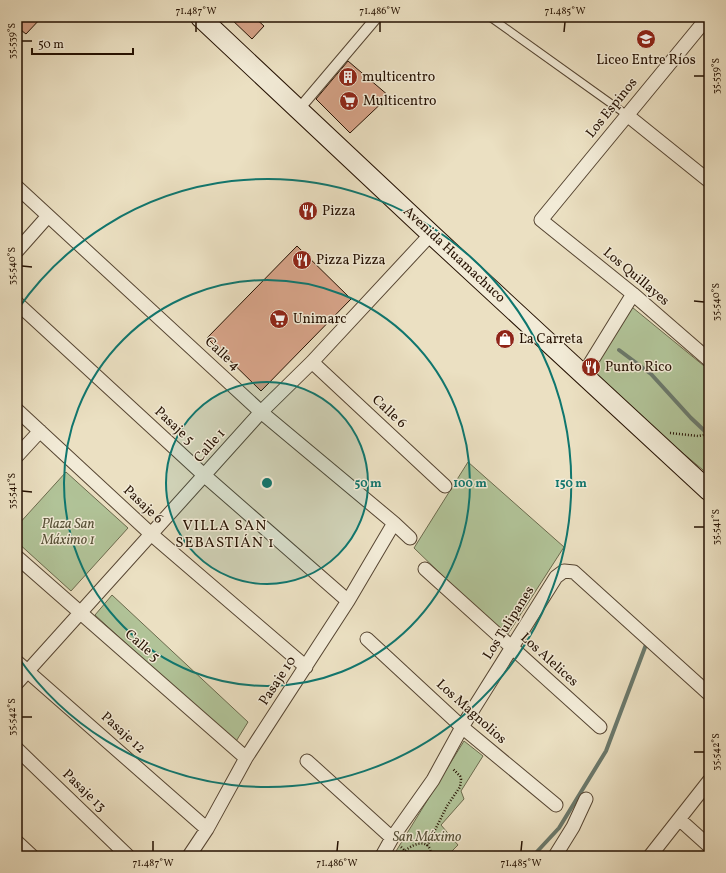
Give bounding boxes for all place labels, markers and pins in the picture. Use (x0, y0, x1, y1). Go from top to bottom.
school or university icon: Liceo Entre Ríos (635, 28, 657, 50)
place label: Liceo Entre Ríos (596, 51, 696, 70)
building icon: multicentro (337, 66, 359, 88)
place label: multicentro (362, 68, 435, 87)
supermarket icon: Multicentro (338, 90, 360, 112)
place label: Multicentro (363, 92, 436, 111)
restaurant icon: Pizza (297, 200, 319, 222)
place label: Pizza (322, 202, 355, 221)
restaurant icon: Pizza Pizza (291, 249, 313, 271)
place label: Pizza Pizza (316, 251, 386, 270)
supermarket icon: Unimarc (268, 308, 290, 330)
place label: Unimarc (293, 310, 347, 329)
shop icon: La Carreta (494, 328, 516, 350)
place label: La Carreta (519, 330, 583, 349)
restaurant icon: Punto Rico (580, 356, 602, 378)
place label: Punto Rico (605, 358, 672, 377)
centre of rings (260, 476, 274, 490)

